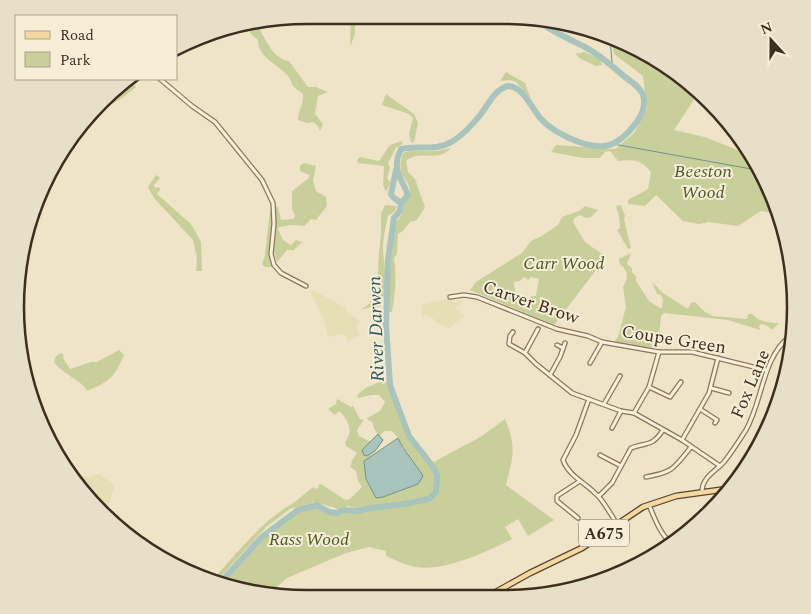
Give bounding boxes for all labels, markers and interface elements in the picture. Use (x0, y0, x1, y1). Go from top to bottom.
legend (15, 15, 178, 80)
north arrow (746, 15, 796, 65)
text: N (757, 16, 776, 40)
text: Road (60, 24, 94, 47)
text: Park (60, 49, 91, 72)
park label: Beeston Wood (674, 158, 732, 206)
park label: Carr Wood (523, 250, 605, 277)
street label: Carver Brow (479, 273, 583, 332)
water label: River Darwen (360, 275, 393, 382)
street label: Coupe Green (620, 318, 728, 361)
street label: Fox Lane (724, 345, 777, 423)
road number: A675 (579, 520, 629, 546)
park label: Rass Wood (269, 526, 349, 553)

